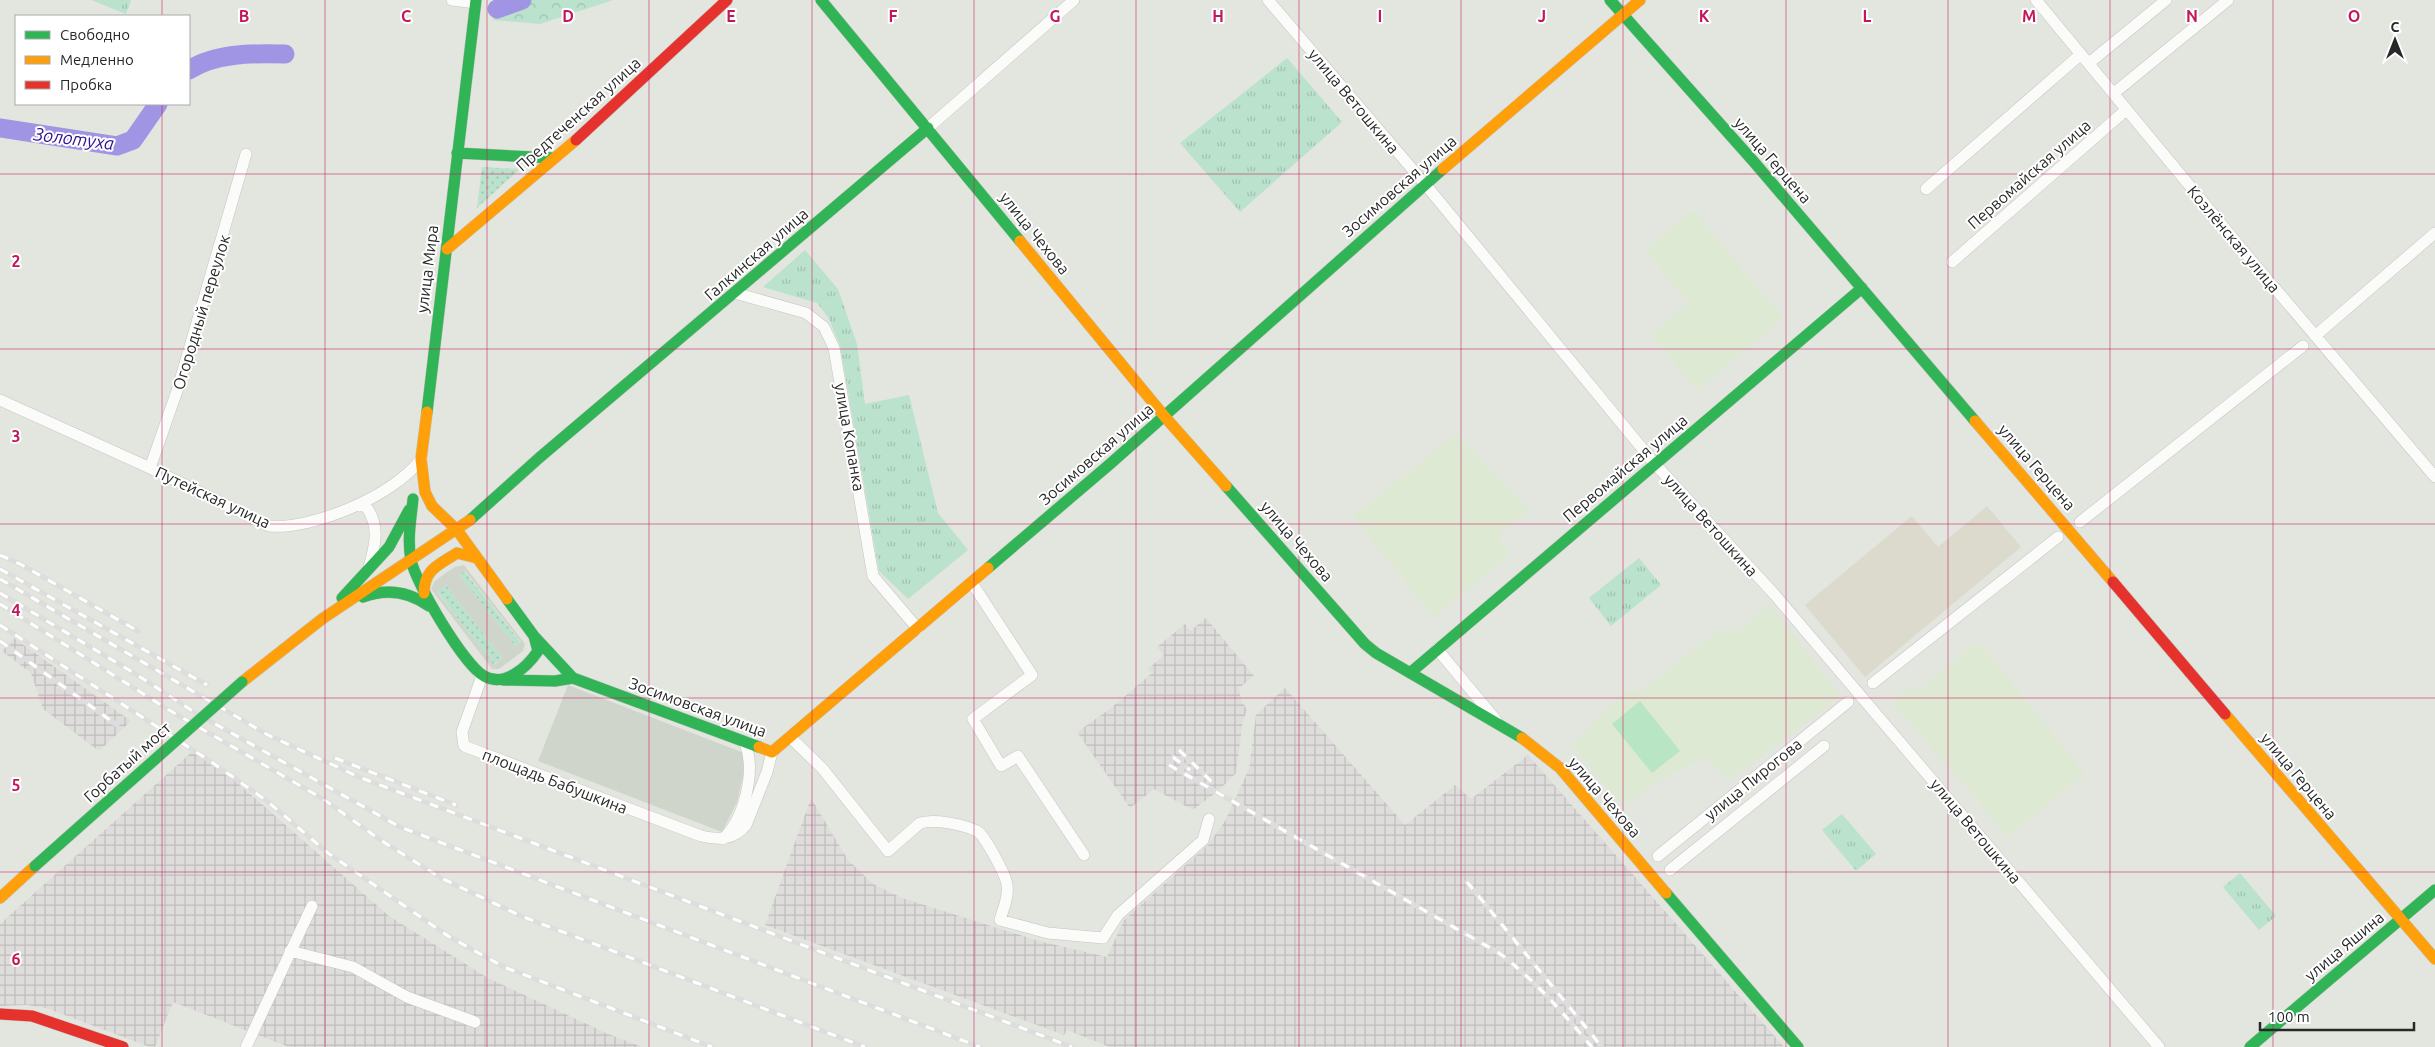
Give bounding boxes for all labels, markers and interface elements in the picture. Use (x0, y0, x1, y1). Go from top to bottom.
text: B (239, 7, 249, 25)
text: C (401, 7, 411, 25)
text: D (562, 7, 574, 25)
text: E (726, 7, 736, 25)
text: F (889, 7, 898, 25)
text: G (1049, 7, 1061, 25)
text: H (1212, 7, 1224, 25)
text: I (1378, 7, 1382, 25)
text: J (1538, 7, 1546, 25)
text: K (1699, 7, 1710, 25)
text: L (1863, 7, 1872, 25)
text: M (2022, 7, 2036, 25)
text: N (2186, 7, 2198, 25)
text: O (2348, 7, 2360, 25)
legend (15, 15, 190, 105)
north arrow (2370, 15, 2420, 65)
text: С (2391, 19, 2400, 35)
text: Свободно (60, 26, 130, 43)
street label: улица Ветошкина (1305, 45, 1403, 157)
text: Медленно (60, 51, 134, 68)
street label: Предтеченская улица (512, 53, 644, 175)
text: Пробка (60, 76, 112, 93)
street label: улица Герцена (1731, 113, 1815, 207)
street label: Первомайская улица (1964, 116, 2094, 232)
water label: Золотуха (32, 123, 116, 153)
street label: Зосимовская улица (1338, 132, 1460, 240)
street label: Козлёнская улица (2184, 182, 2284, 296)
street label: улица Чехова (996, 188, 1074, 278)
street label: Галкинская улица (701, 204, 811, 304)
street label: улица Мира (413, 224, 441, 314)
street label: Огородный переулок (169, 232, 233, 392)
text: 2 (11, 252, 21, 270)
street label: улица Копанка (832, 381, 868, 493)
street label: Зосимовская улица (1035, 400, 1157, 508)
street label: Первомайская улица (1559, 411, 1691, 525)
street label: улица Герцена (1995, 420, 2079, 514)
text: 3 (11, 427, 21, 445)
street label: Путейская улица (153, 463, 273, 531)
street label: улица Ветошкина (1660, 470, 1762, 580)
street label: улица Чехова (1257, 497, 1337, 585)
text: 4 (11, 601, 21, 619)
street label: Зосимовская улица (627, 674, 769, 740)
street label: Горбатый мост (80, 718, 174, 806)
street label: улица Герцена (2257, 729, 2341, 823)
street label: улица Пирогова (1701, 734, 1805, 824)
street label: площадь Бабушкина (480, 745, 630, 817)
street label: улица Чехова (1565, 753, 1645, 841)
street label: улица Ветошкина (1927, 775, 2025, 887)
text: 5 (11, 776, 21, 794)
street label: улица Яшина (2301, 908, 2387, 984)
text: 6 (11, 950, 21, 968)
scale bar (2260, 1000, 2414, 1032)
text: 100 m (2268, 1008, 2310, 1025)

